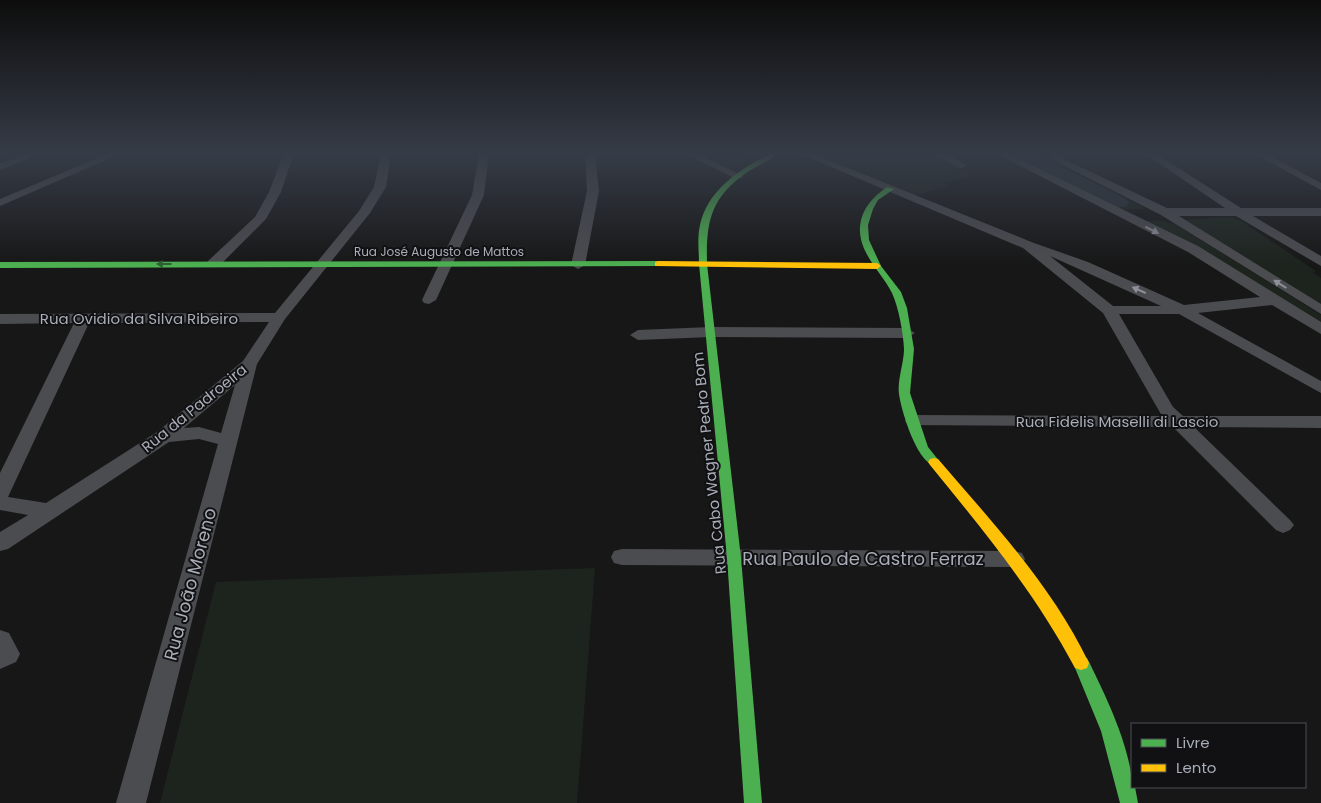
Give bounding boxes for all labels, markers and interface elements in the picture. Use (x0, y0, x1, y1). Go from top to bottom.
one-way arrow (1145, 226, 1160, 234)
street label: Rua José Augusto de Mattos (354, 243, 524, 260)
one-way arrow (156, 260, 172, 268)
one-way arrow (1273, 280, 1286, 289)
one-way arrow (1132, 285, 1146, 293)
street label: Rua Ovidio da Silva Ribeiro (40, 308, 238, 329)
street label: Rua Cabo Wagner Pedro Bom (687, 351, 731, 575)
street label: Rua da Padroeira (137, 359, 251, 457)
street label: Rua Fidelis Maselli di Lascio (1016, 411, 1218, 432)
street label: Rua João Moreno (158, 505, 222, 663)
street label: Rua Paulo de Castro Ferraz (742, 546, 984, 571)
legend (1131, 723, 1306, 788)
text: Livre (1176, 732, 1209, 753)
text: Lento (1176, 757, 1216, 778)

